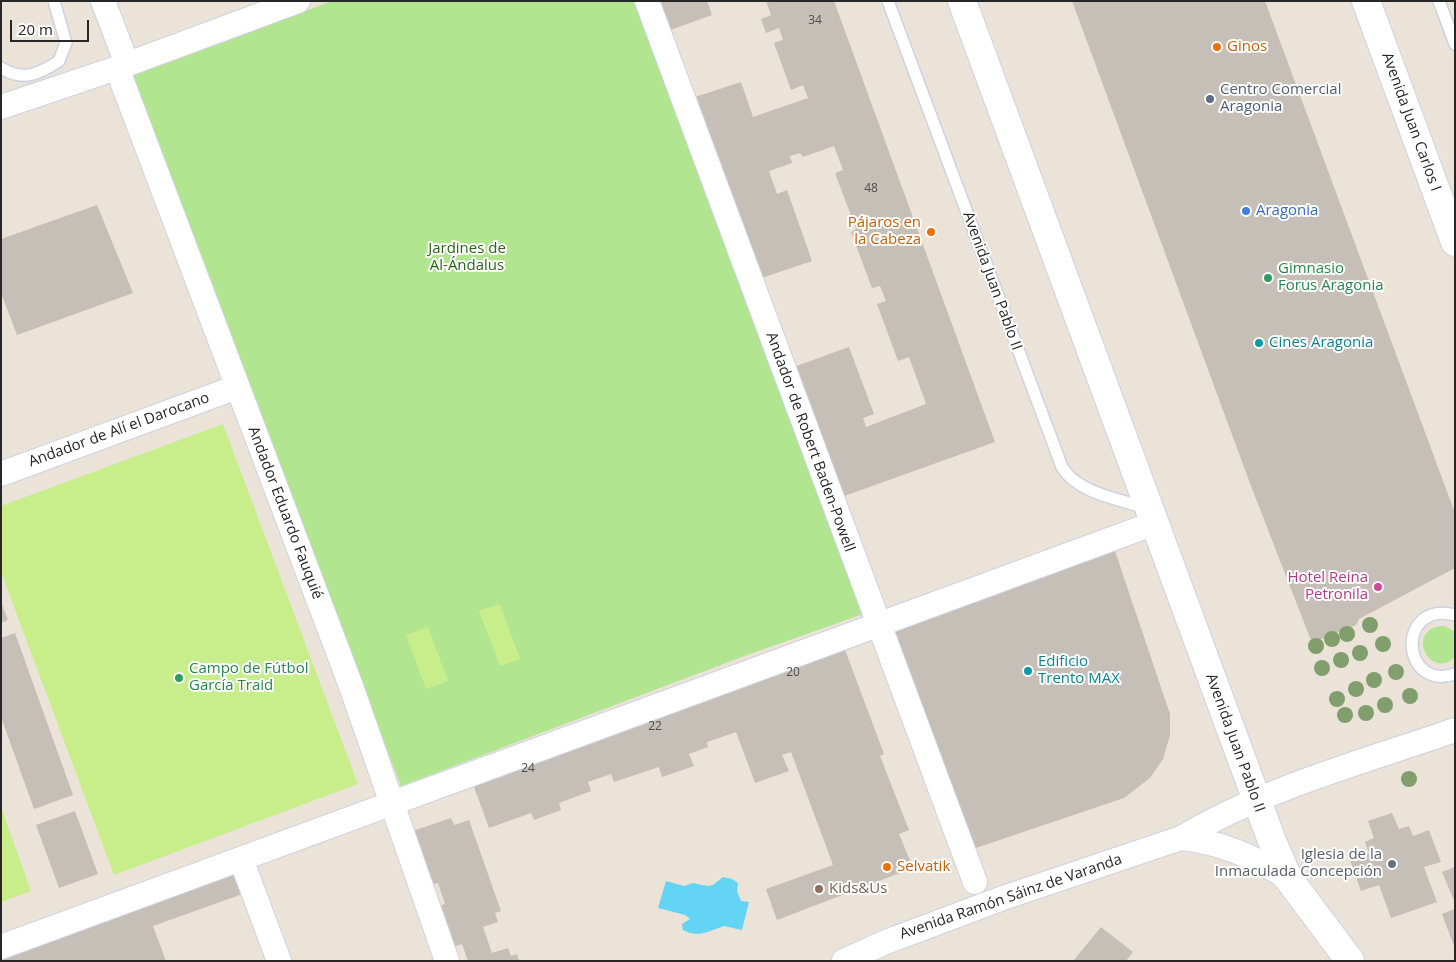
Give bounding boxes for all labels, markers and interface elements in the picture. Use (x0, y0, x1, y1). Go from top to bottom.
scale bar (12, 10, 91, 42)
house number: 34 (808, 14, 822, 28)
text: 20 m (18, 19, 53, 39)
place label: Ginos (1227, 38, 1267, 56)
marker: Ginos (1211, 41, 1223, 53)
street label: Avenida Juan Carlos I (1378, 50, 1444, 194)
place label: Centro Comercial Aragonia (1220, 81, 1341, 116)
marker: Centro Comercial Aragonia (1204, 93, 1216, 105)
house number: 48 (864, 182, 878, 196)
place label: Aragonia (1256, 202, 1318, 220)
marker: Aragonia (1240, 205, 1252, 217)
street label: Avenida Juan Pablo II (959, 209, 1025, 353)
place label: Pájaros en la Cabeza (848, 214, 921, 249)
marker: Pájaros en la Cabeza (925, 226, 937, 238)
park label: Jardines de Al-Ándalus (428, 240, 506, 275)
place label: Gimnasio Forus Aragonia (1278, 260, 1384, 295)
marker: Gimnasio Forus Aragonia (1262, 272, 1274, 284)
street label: Andador de Robert Baden-Powell (762, 330, 858, 554)
place label: Cines Aragonia (1269, 334, 1373, 352)
marker: Cines Aragonia (1253, 337, 1265, 349)
street label: Andador de Alí el Darocano (26, 389, 212, 471)
street label: Andador Eduardo Fauquié (244, 424, 326, 602)
place label: Hotel Reina Petronila (1287, 569, 1368, 604)
marker: Hotel Reina Petronila (1372, 581, 1384, 593)
place label: Edificio Trento MAX (1038, 653, 1120, 688)
place label: Campo de Fútbol García Traid (189, 660, 309, 695)
marker: Edificio Trento MAX (1022, 665, 1034, 677)
house number: 20 (786, 666, 800, 680)
street label: Avenida Juan Pablo II (1202, 671, 1268, 815)
marker: Campo de Fútbol García Traid (173, 672, 185, 684)
house number: 22 (648, 720, 662, 734)
house number: 24 (521, 762, 535, 776)
place label: Iglesia de la Inmaculada Concepción (1215, 846, 1382, 881)
street label: Avenida Ramón Sáinz de Varanda (898, 850, 1124, 944)
place label: Selvatik (897, 858, 950, 876)
marker: Iglesia de la Inmaculada Concepción (1386, 858, 1398, 870)
marker: Selvatik (881, 861, 893, 873)
place label: Kids&Us (829, 880, 887, 898)
marker: Kids&Us (813, 883, 825, 895)

